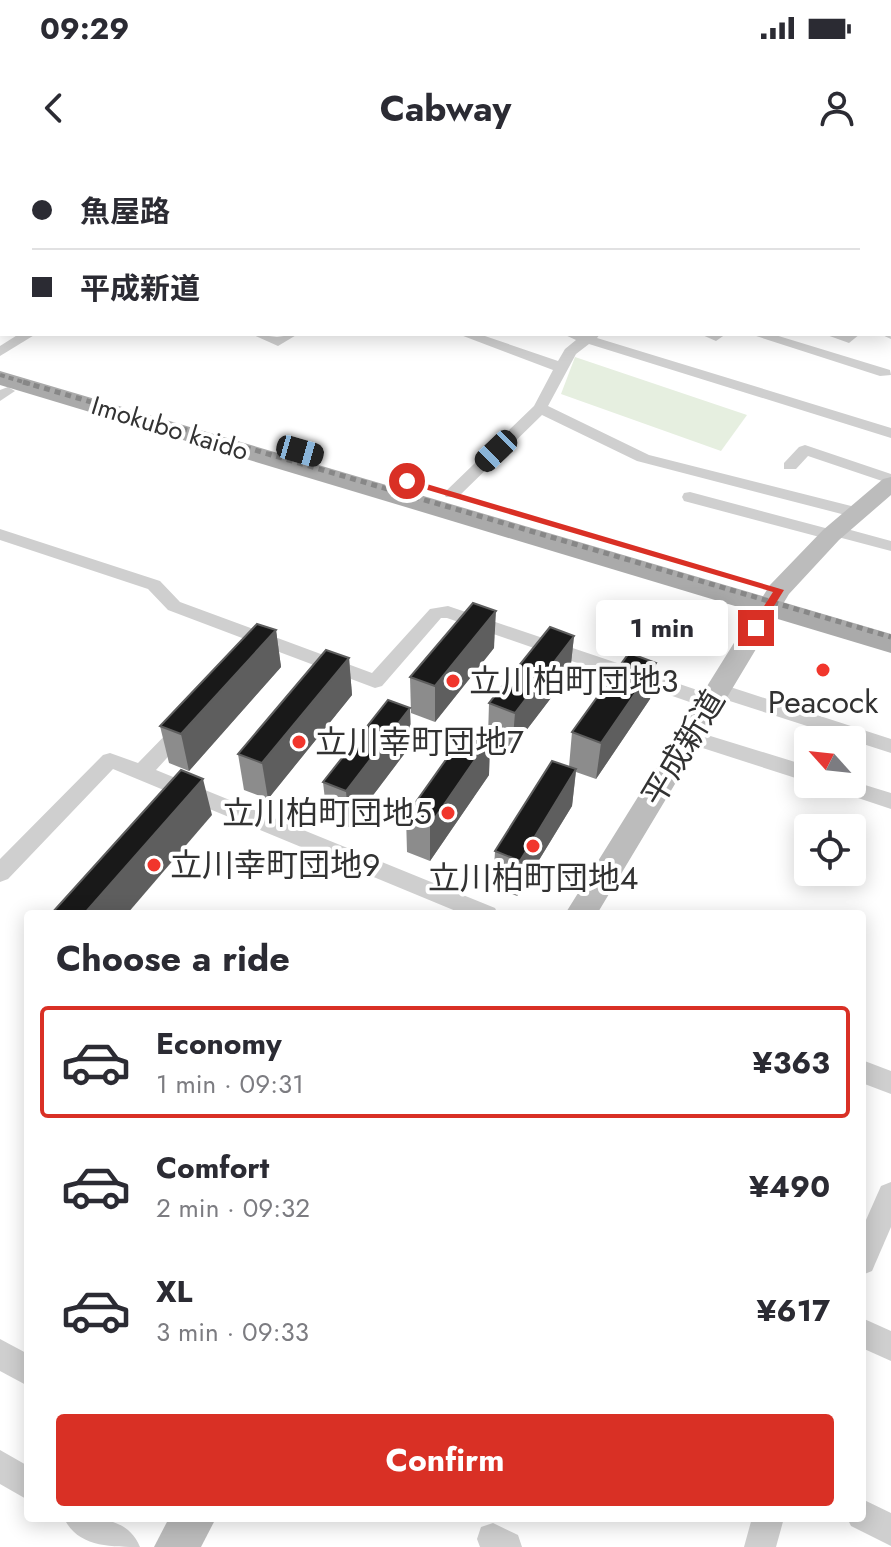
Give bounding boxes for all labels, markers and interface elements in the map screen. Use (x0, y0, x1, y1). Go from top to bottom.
text: 09:29 (40, 7, 129, 50)
text: Cabway (380, 82, 511, 134)
icon: back (32, 86, 76, 130)
icon: person (815, 86, 859, 130)
text: 魚屋路 (80, 190, 170, 233)
text: 平成新道 (80, 267, 200, 310)
street label: Imokubo kaido (87, 386, 253, 470)
car (470, 426, 522, 476)
car (274, 433, 326, 469)
route start (389, 463, 425, 499)
callout: 1 min (596, 600, 728, 656)
text: 1 min (630, 609, 694, 647)
route end (738, 610, 774, 646)
place label: 立川柏町団地3 (469, 658, 678, 704)
marker: Peacock (814, 661, 832, 679)
marker: 立川柏町団地3 (444, 672, 462, 690)
place label: Peacock (768, 679, 879, 725)
street label: 平成新道 (630, 681, 736, 815)
place label: 立川幸町団地7 (315, 719, 524, 765)
north arrow (794, 726, 866, 798)
map controls (794, 726, 866, 886)
marker: 立川幸町団地7 (290, 733, 308, 751)
place label: 立川柏町団地5 (222, 790, 432, 836)
marker: 立川柏町団地5 (439, 804, 457, 822)
button: locate (794, 814, 866, 886)
marker: 立川柏町団地4 (524, 837, 542, 855)
place label: 立川幸町団地9 (170, 842, 380, 888)
place label: 立川柏町団地4 (428, 855, 638, 901)
marker: 立川幸町団地9 (145, 856, 163, 874)
text: Choose a ride (56, 932, 290, 984)
text: Economy (156, 1022, 282, 1065)
icon: car (60, 1026, 132, 1098)
text: ¥363 (753, 1041, 830, 1084)
text: 1 min · 09:31 (156, 1065, 304, 1103)
text: Comfort (156, 1146, 269, 1189)
icon: car (60, 1150, 132, 1222)
text: ¥490 (749, 1165, 830, 1208)
text: 2 min · 09:32 (156, 1189, 310, 1227)
text: XL (156, 1270, 192, 1313)
icon: car (60, 1274, 132, 1346)
text: ¥617 (757, 1289, 830, 1332)
text: 3 min · 09:33 (156, 1313, 309, 1351)
button: Confirm (56, 1414, 834, 1506)

